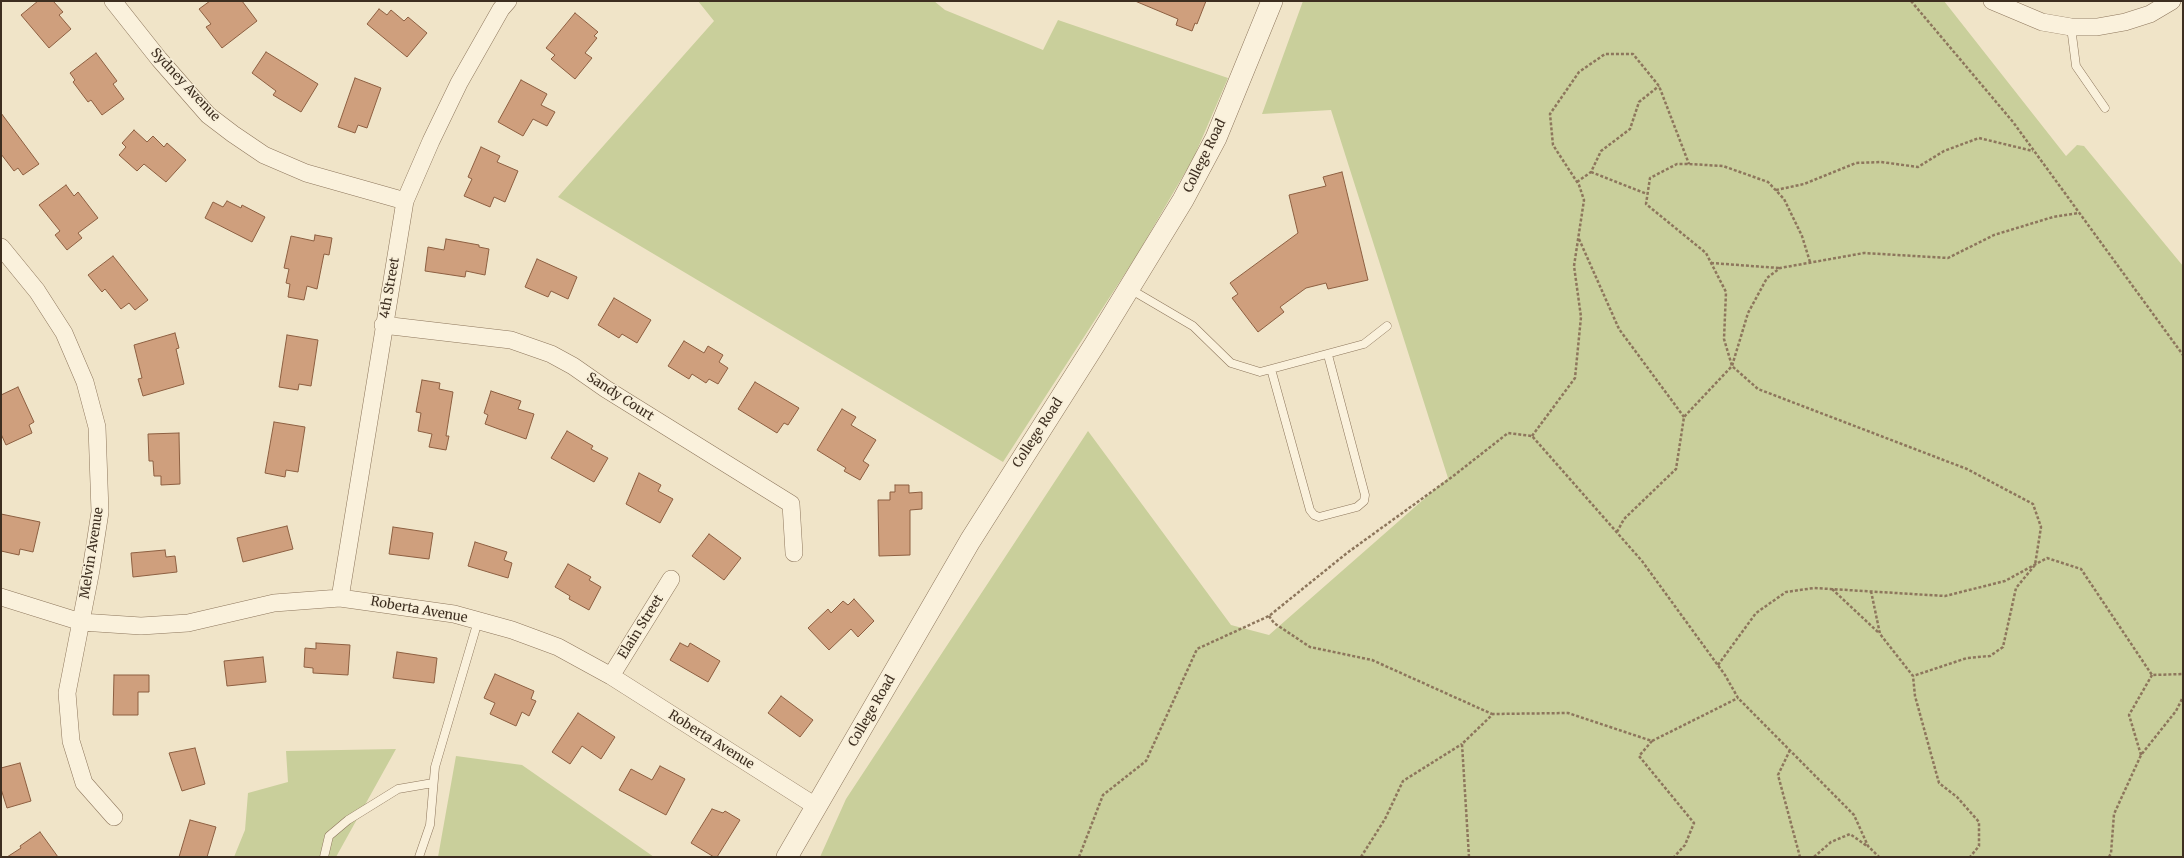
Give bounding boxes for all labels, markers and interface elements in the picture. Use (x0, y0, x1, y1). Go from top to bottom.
street label: Sydney Avenue (147, 45, 223, 125)
street label: College Road (1180, 117, 1230, 195)
street label: 4th Street (377, 256, 403, 320)
street label: Sandy Court (584, 370, 656, 424)
street label: College Road (1010, 395, 1066, 471)
street label: Melvin Avenue (77, 506, 107, 600)
street label: Elain Street (615, 592, 667, 662)
street label: Roberta Avenue (369, 594, 469, 626)
street label: College Road (845, 673, 899, 749)
street label: Roberta Avenue (665, 707, 757, 773)

